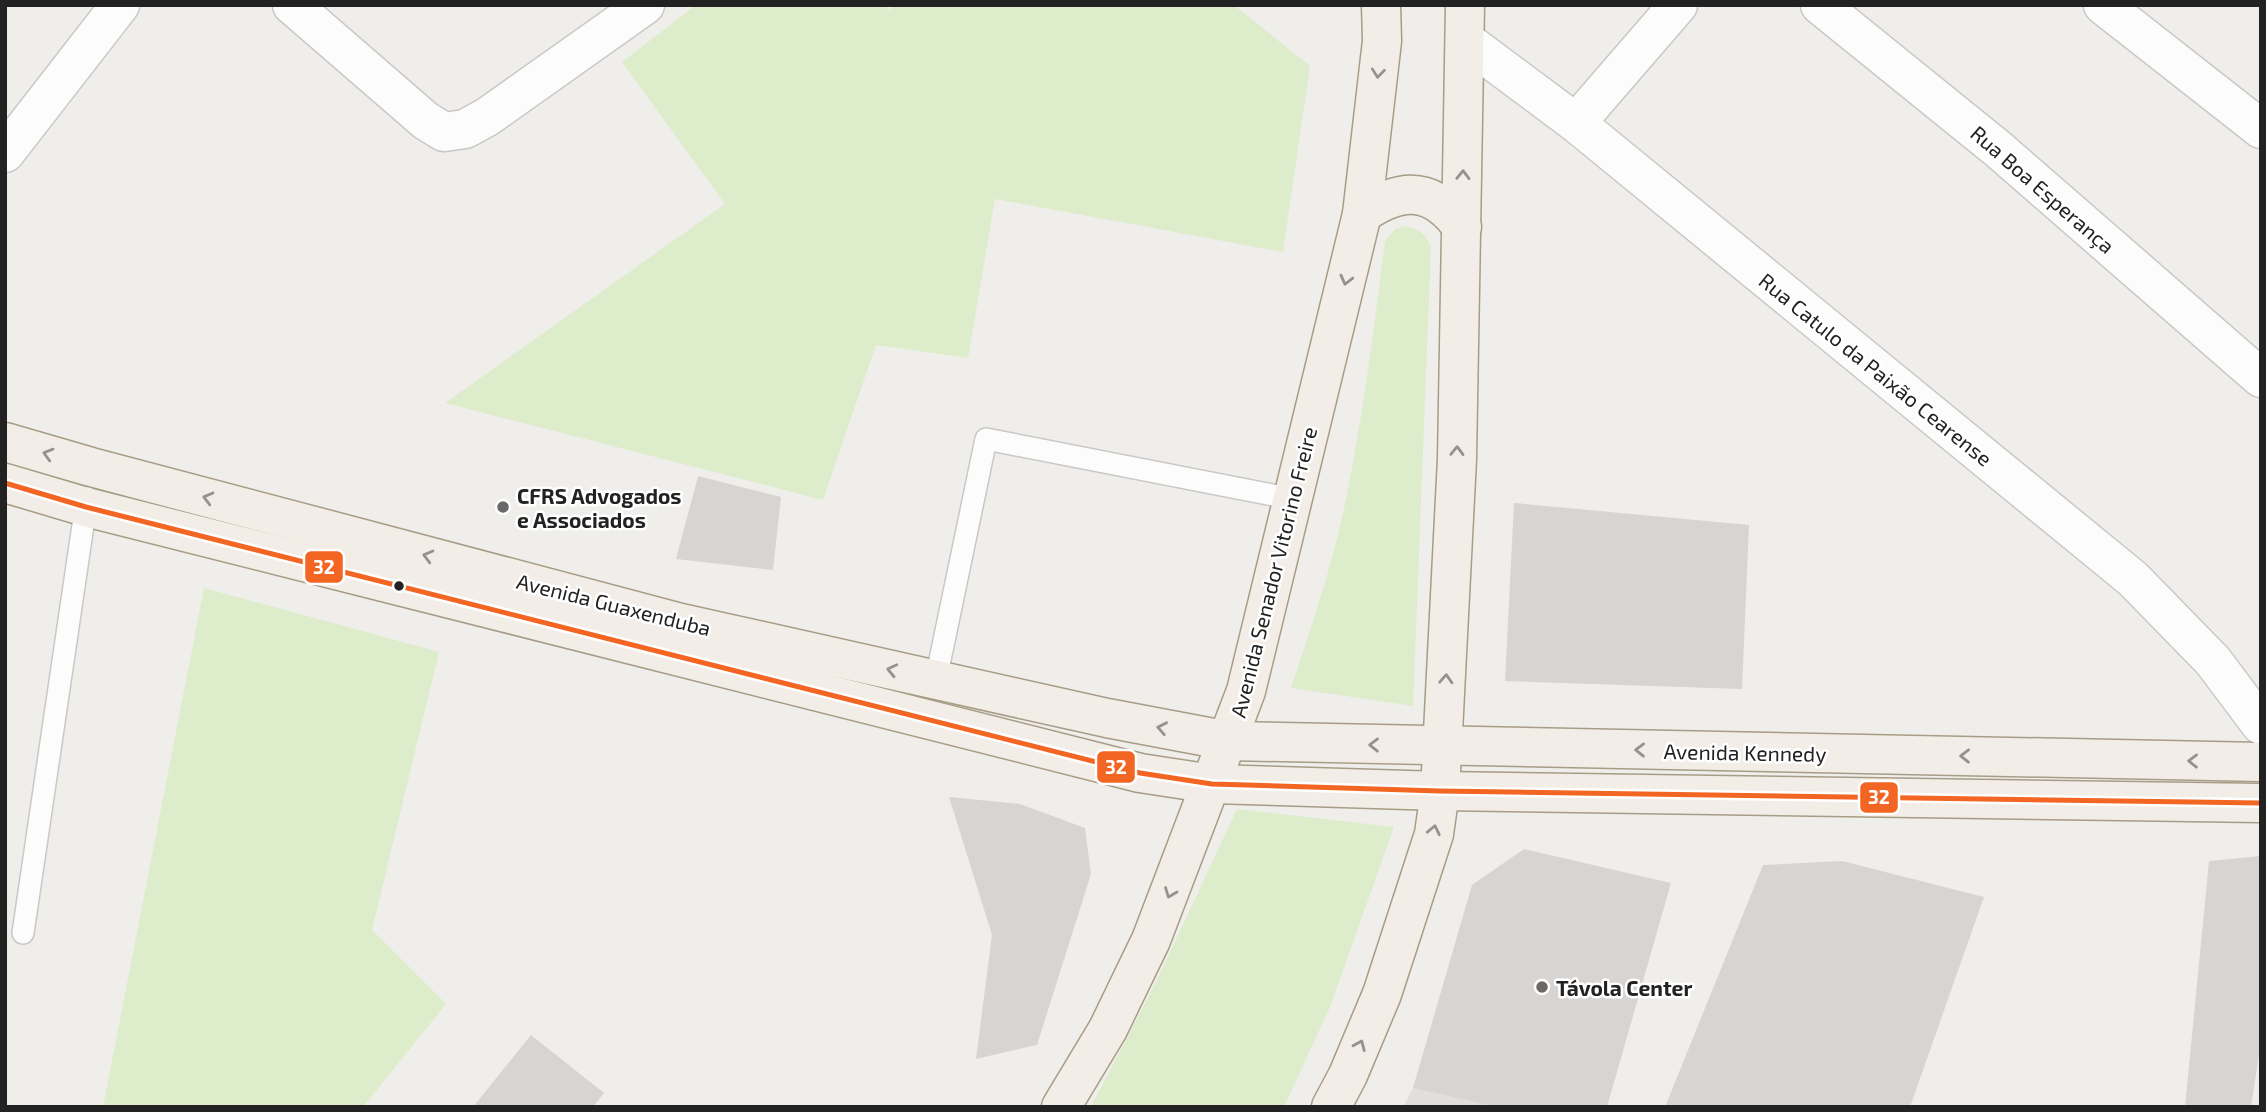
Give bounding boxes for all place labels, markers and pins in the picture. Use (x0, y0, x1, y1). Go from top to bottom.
place label: CFRS Advogados e Associados (517, 483, 681, 532)
marker: CFRS Advogados e Associados (495, 499, 511, 515)
unlabelled marker (392, 579, 406, 593)
place label: Távola Center (1556, 975, 1692, 1000)
marker: Távola Center (1534, 979, 1550, 995)

